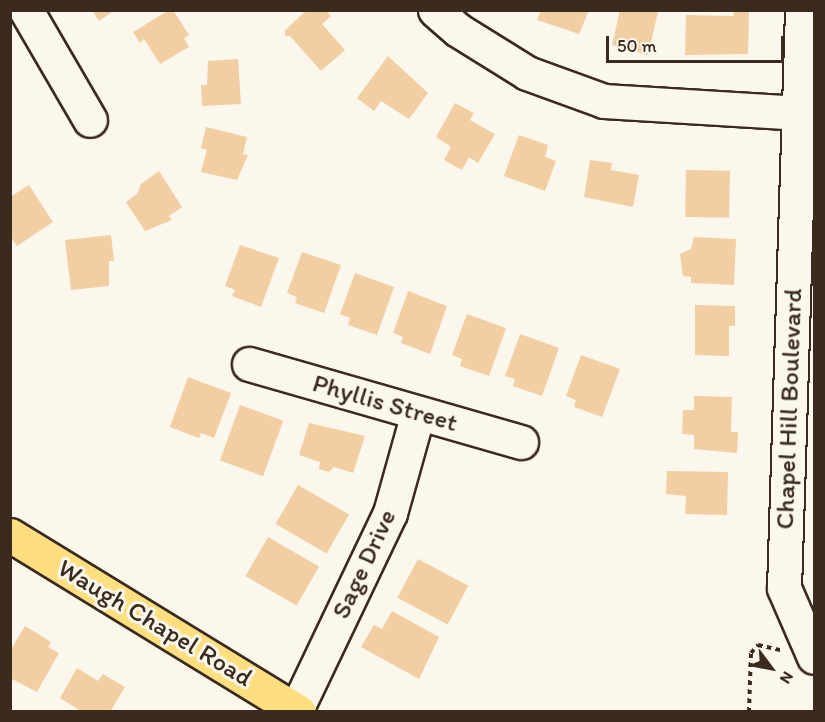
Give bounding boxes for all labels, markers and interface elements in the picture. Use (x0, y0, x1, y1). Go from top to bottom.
scale bar (609, 24, 788, 62)
text: 50 m (617, 35, 657, 57)
street label: Chapel Hill Boulevard (769, 287, 809, 531)
street label: Phyllis Street (309, 368, 461, 438)
street label: Sage Drive (325, 504, 403, 624)
street label: Waugh Chapel Road (53, 553, 257, 693)
north arrow (741, 638, 801, 698)
text: N (776, 668, 798, 687)

